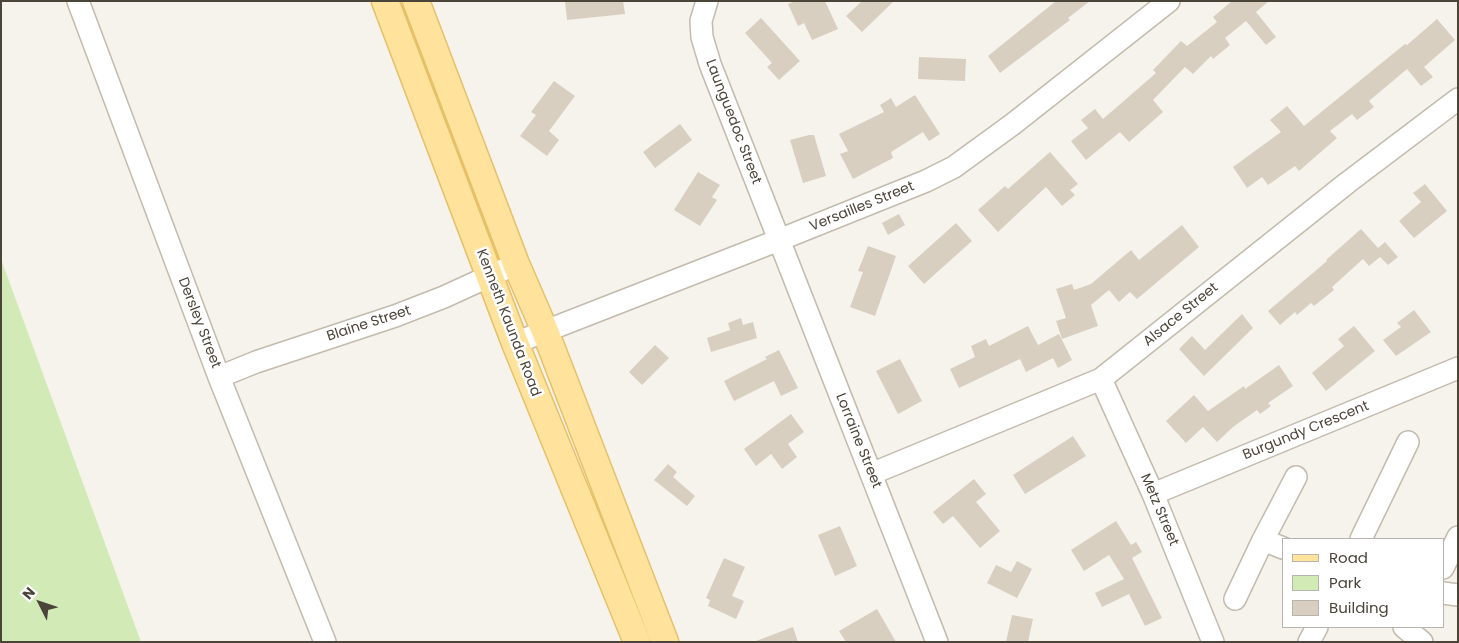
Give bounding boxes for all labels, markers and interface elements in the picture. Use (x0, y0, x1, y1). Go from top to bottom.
street label: Launguedoc Street (701, 57, 765, 187)
street label: Versailles Street (807, 178, 917, 236)
street label: Kenneth Kaunda Road (472, 247, 544, 399)
street label: Dersley Street (174, 275, 224, 371)
street label: Alsace Street (1140, 280, 1222, 350)
street label: Blaine Street (325, 303, 413, 345)
street label: Lorraine Street (831, 391, 885, 491)
street label: Burgundy Crescent (1241, 398, 1371, 464)
street label: Metz Street (1136, 471, 1182, 549)
legend (1282, 538, 1444, 628)
text: Road (1329, 547, 1368, 568)
text: Park (1329, 572, 1361, 593)
north arrow (15, 578, 65, 628)
text: N (18, 583, 40, 604)
text: Building (1329, 597, 1389, 618)

